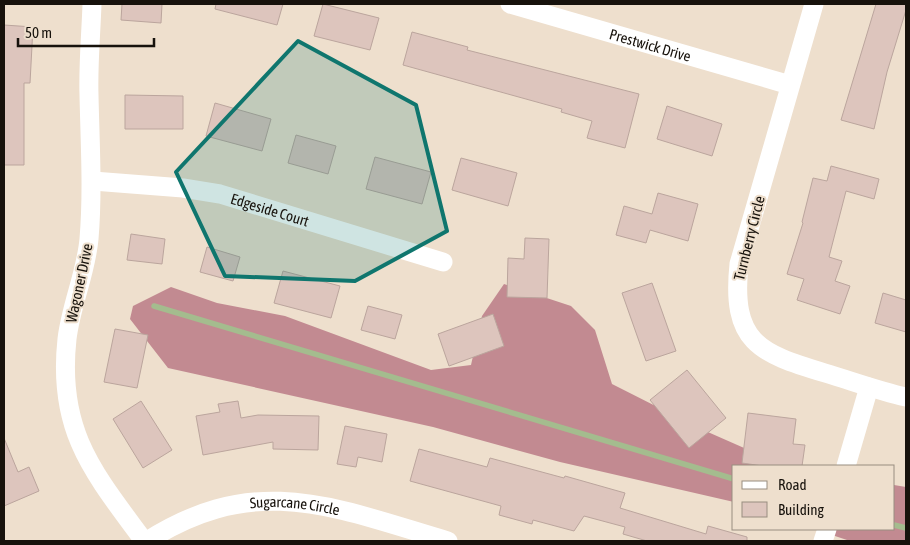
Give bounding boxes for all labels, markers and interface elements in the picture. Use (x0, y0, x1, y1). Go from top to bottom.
scale bar (18, 15, 154, 47)
text: 50 m (25, 24, 52, 41)
street label: Prestwick Drive (608, 25, 693, 64)
street label: Edgeside Court (229, 189, 311, 229)
street label: Turnberry Circle (730, 194, 768, 282)
street label: Wagoner Drive (62, 242, 96, 324)
legend (732, 465, 895, 530)
text: Road (778, 476, 807, 493)
street label: Sugarcane Circle (249, 493, 342, 518)
text: Building (778, 501, 824, 518)

